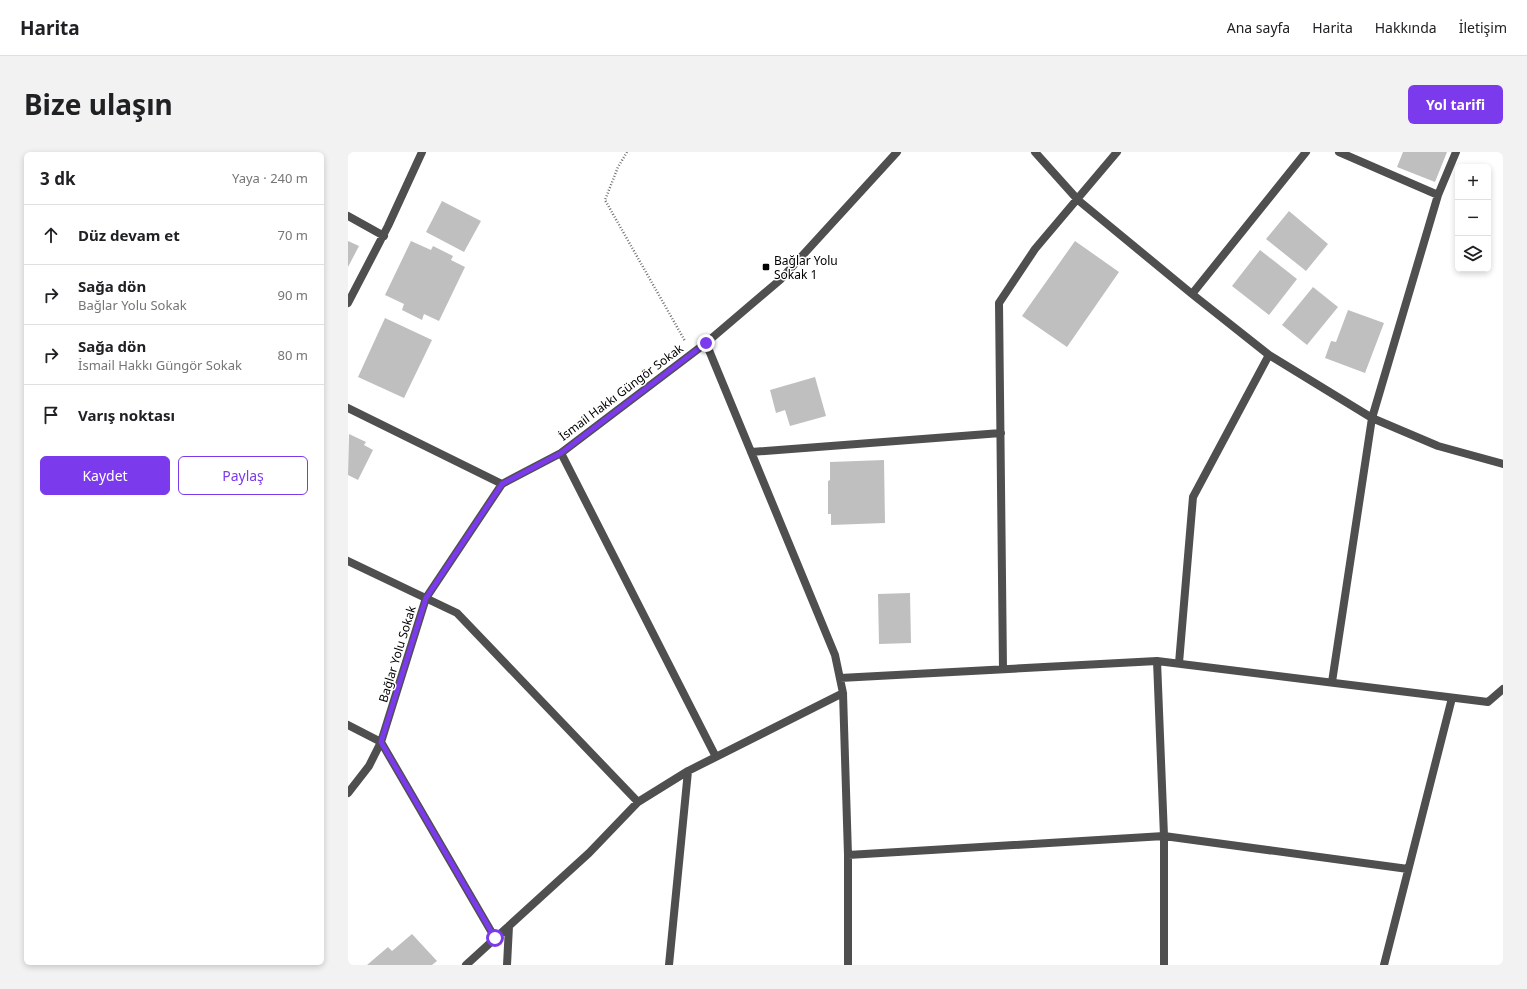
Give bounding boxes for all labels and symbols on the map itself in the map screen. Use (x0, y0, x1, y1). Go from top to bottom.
place label: Bağlar Yolu Sokak 1 (774, 252, 838, 283)
marker: Bağlar Yolu Sokak 1 (761, 262, 771, 272)
route end (697, 334, 715, 352)
street label: İsmail Hakkı Güngör Sokak (555, 339, 687, 444)
street label: Bağlar Yolu Sokak (374, 603, 420, 704)
route start (486, 929, 504, 947)

